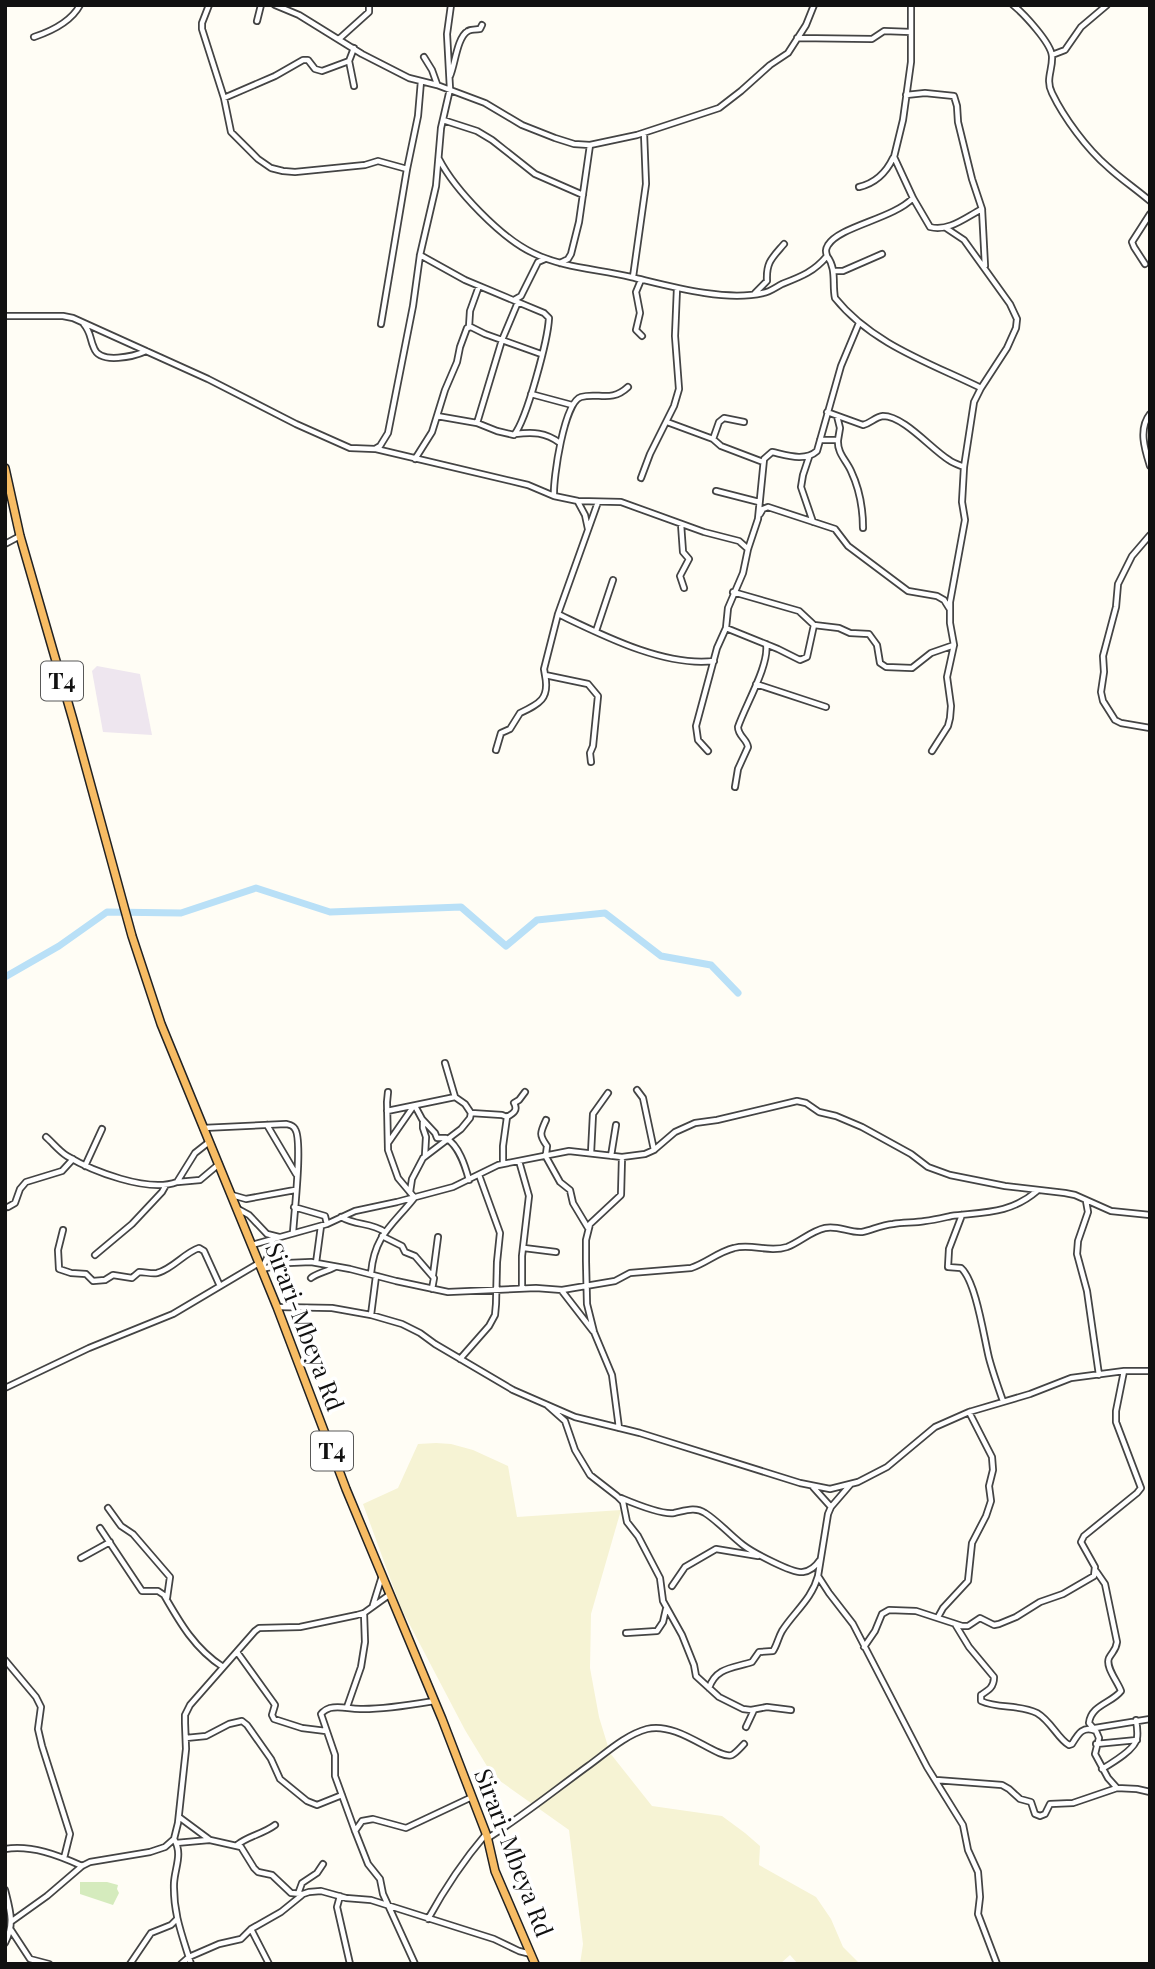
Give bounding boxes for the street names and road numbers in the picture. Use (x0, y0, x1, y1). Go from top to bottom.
road number: T4 (41, 662, 83, 701)
street label: Sirari-Mbeya Rd (259, 1238, 353, 1415)
road number: T4 (311, 1432, 353, 1470)
street label: Sirari-Mbeya Rd (468, 1764, 562, 1941)

